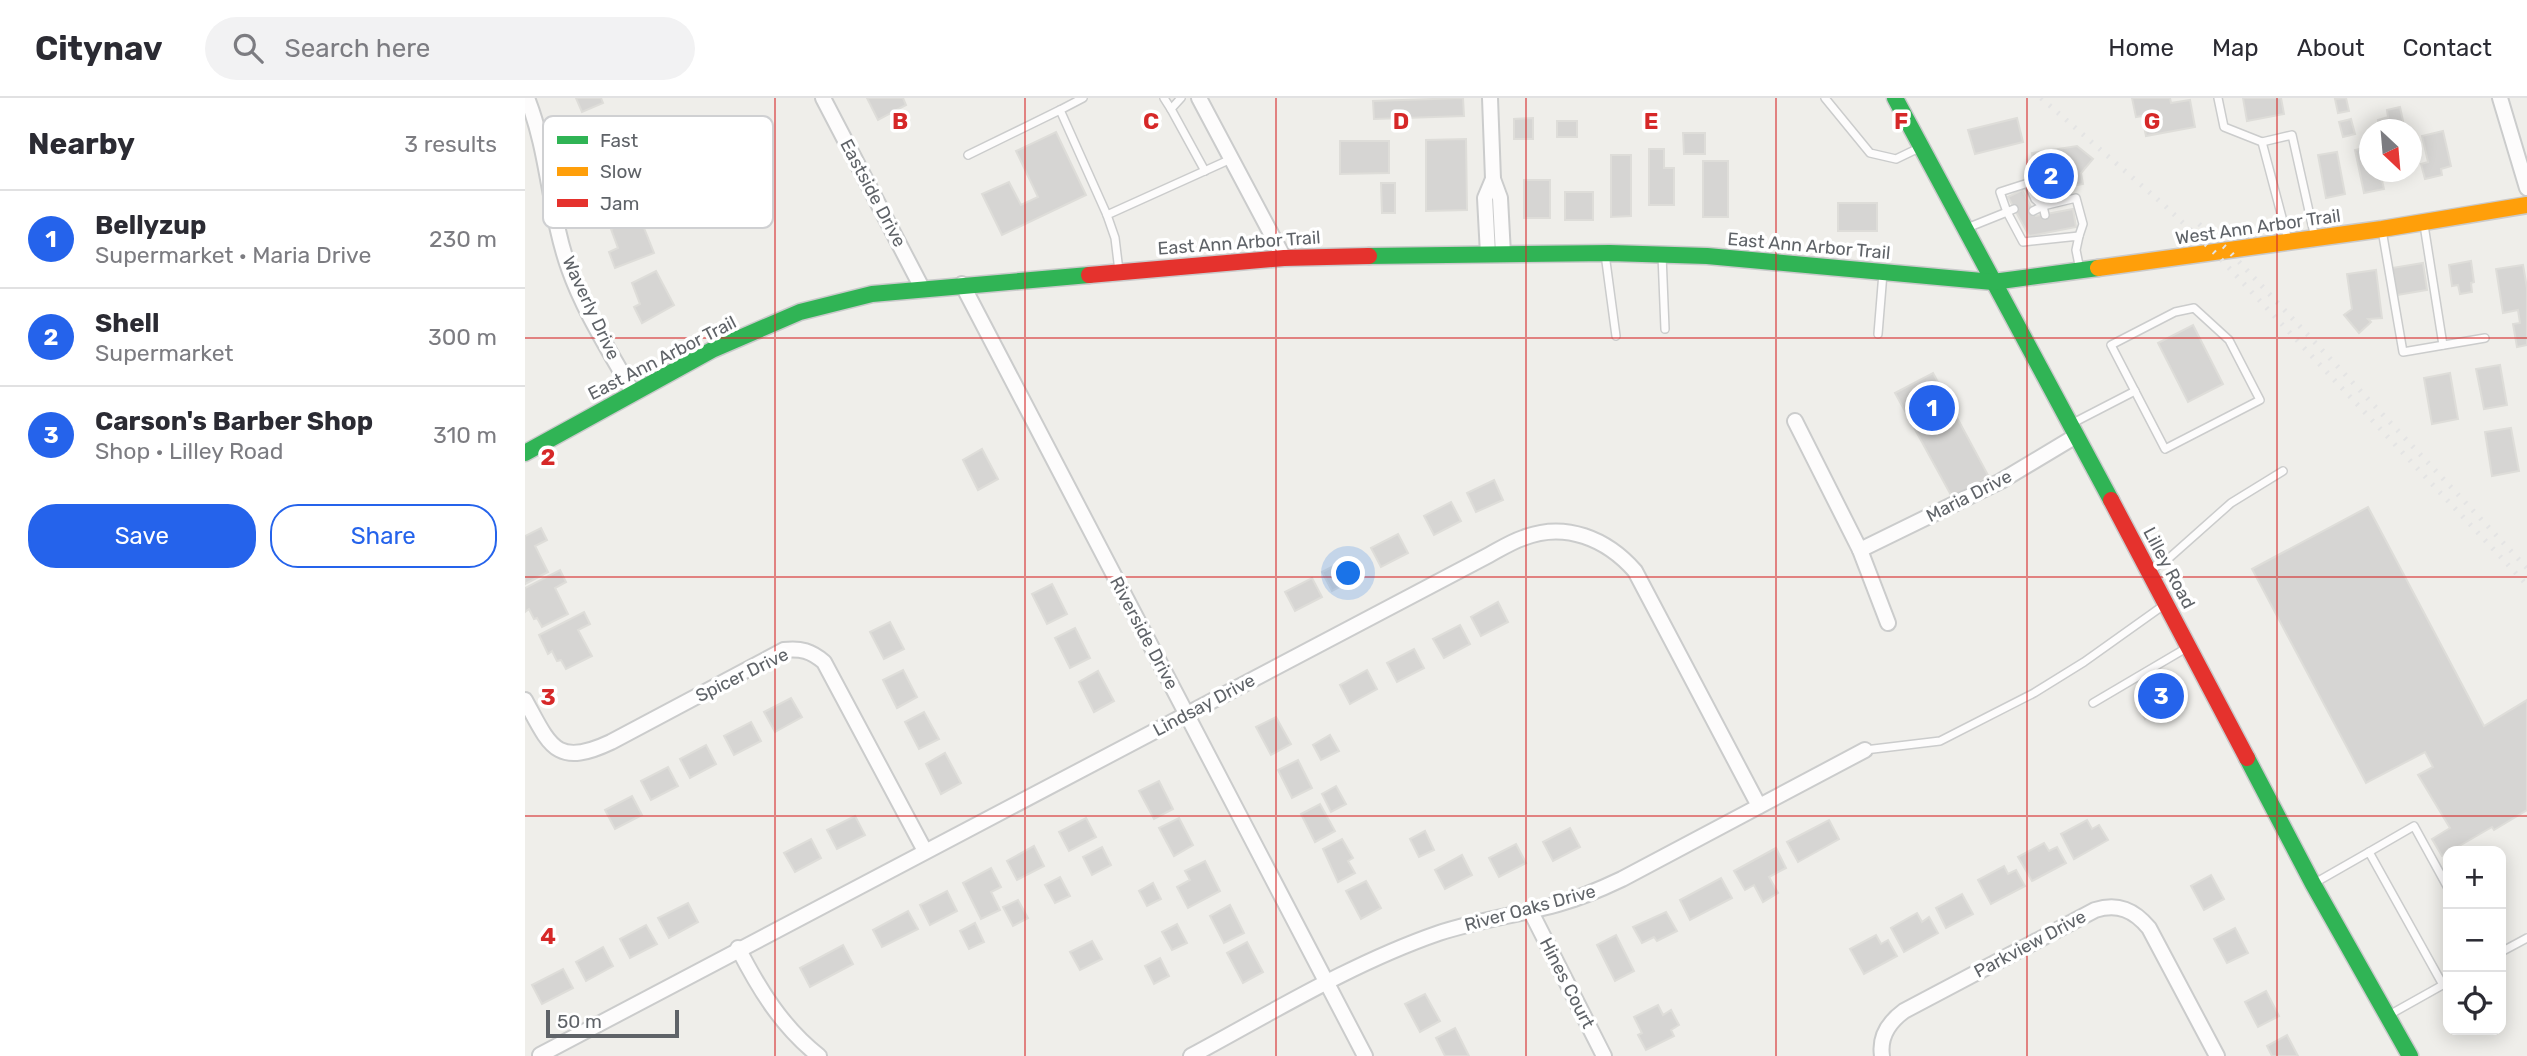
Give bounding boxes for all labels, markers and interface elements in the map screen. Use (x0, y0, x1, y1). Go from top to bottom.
search box (205, 17, 695, 80)
text: Citynav (35, 29, 163, 68)
icon: search (229, 29, 267, 67)
text: Search here (285, 33, 430, 64)
text: Home (2108, 34, 2174, 62)
text: Map (2212, 34, 2259, 62)
text: About (2297, 34, 2365, 62)
text: Contact (2403, 34, 2492, 62)
text: B (892, 107, 908, 135)
text: C (1143, 107, 1159, 135)
text: D (1393, 107, 1409, 135)
text: E (1644, 107, 1658, 135)
text: F (1894, 107, 1908, 135)
text: G (2144, 107, 2160, 135)
legend (543, 116, 773, 228)
north arrow (2359, 119, 2422, 182)
text: Nearby (28, 126, 135, 162)
text: Fast (600, 129, 639, 152)
text: 3 results (404, 130, 497, 158)
street label: Eastside Drive (835, 135, 911, 251)
pin: 2 (2028, 150, 2074, 202)
text: Slow (600, 160, 642, 183)
text: Jam (600, 192, 639, 215)
street label: West Ann Arbor Trail (2174, 205, 2342, 249)
text: Bellyzup (95, 210, 206, 241)
text: 1 (45, 225, 57, 253)
text: 230 m (429, 225, 497, 253)
street label: East Ann Arbor Trail (1157, 226, 1321, 260)
street label: East Ann Arbor Trail (1727, 228, 1891, 264)
text: Supermarket · Maria Drive (95, 241, 371, 269)
street label: Waverly Drive (557, 253, 625, 363)
text: Shell (95, 308, 159, 339)
street label: East Ann Arbor Trail (584, 311, 740, 405)
text: 2 (44, 323, 58, 351)
text: 300 m (428, 323, 497, 351)
text: Supermarket (95, 339, 233, 367)
pin: 1 (1909, 382, 1955, 434)
text: Carson's Barber Shop (95, 406, 373, 437)
text: 3 (43, 421, 59, 449)
text: 310 m (433, 421, 497, 449)
text: Shop · Lilley Road (95, 437, 283, 465)
text: 2 (541, 443, 555, 471)
street label: Maria Drive (1923, 465, 2015, 527)
button: Save (28, 504, 256, 568)
button: Share (270, 504, 497, 568)
street label: Lilley Road (2138, 523, 2200, 613)
your location (1331, 556, 1365, 590)
street label: Riverside Drive (1105, 573, 1183, 693)
street label: Spicer Drive (692, 643, 792, 707)
street label: Lindsay Drive (1149, 669, 1259, 741)
pin: 3 (2138, 670, 2184, 722)
text: 3 (540, 683, 556, 711)
map controls (2443, 846, 2506, 1035)
button: + (2443, 846, 2506, 909)
street label: River Oaks Drive (1462, 880, 1598, 936)
street label: Parkview Drive (1970, 905, 2090, 983)
button: − (2443, 909, 2506, 972)
text: 4 (540, 922, 556, 950)
street label: Hines Court (1535, 934, 1599, 1032)
button: locate (2443, 972, 2506, 1035)
scale bar (546, 1007, 679, 1039)
text: 50 m (557, 1010, 602, 1033)

